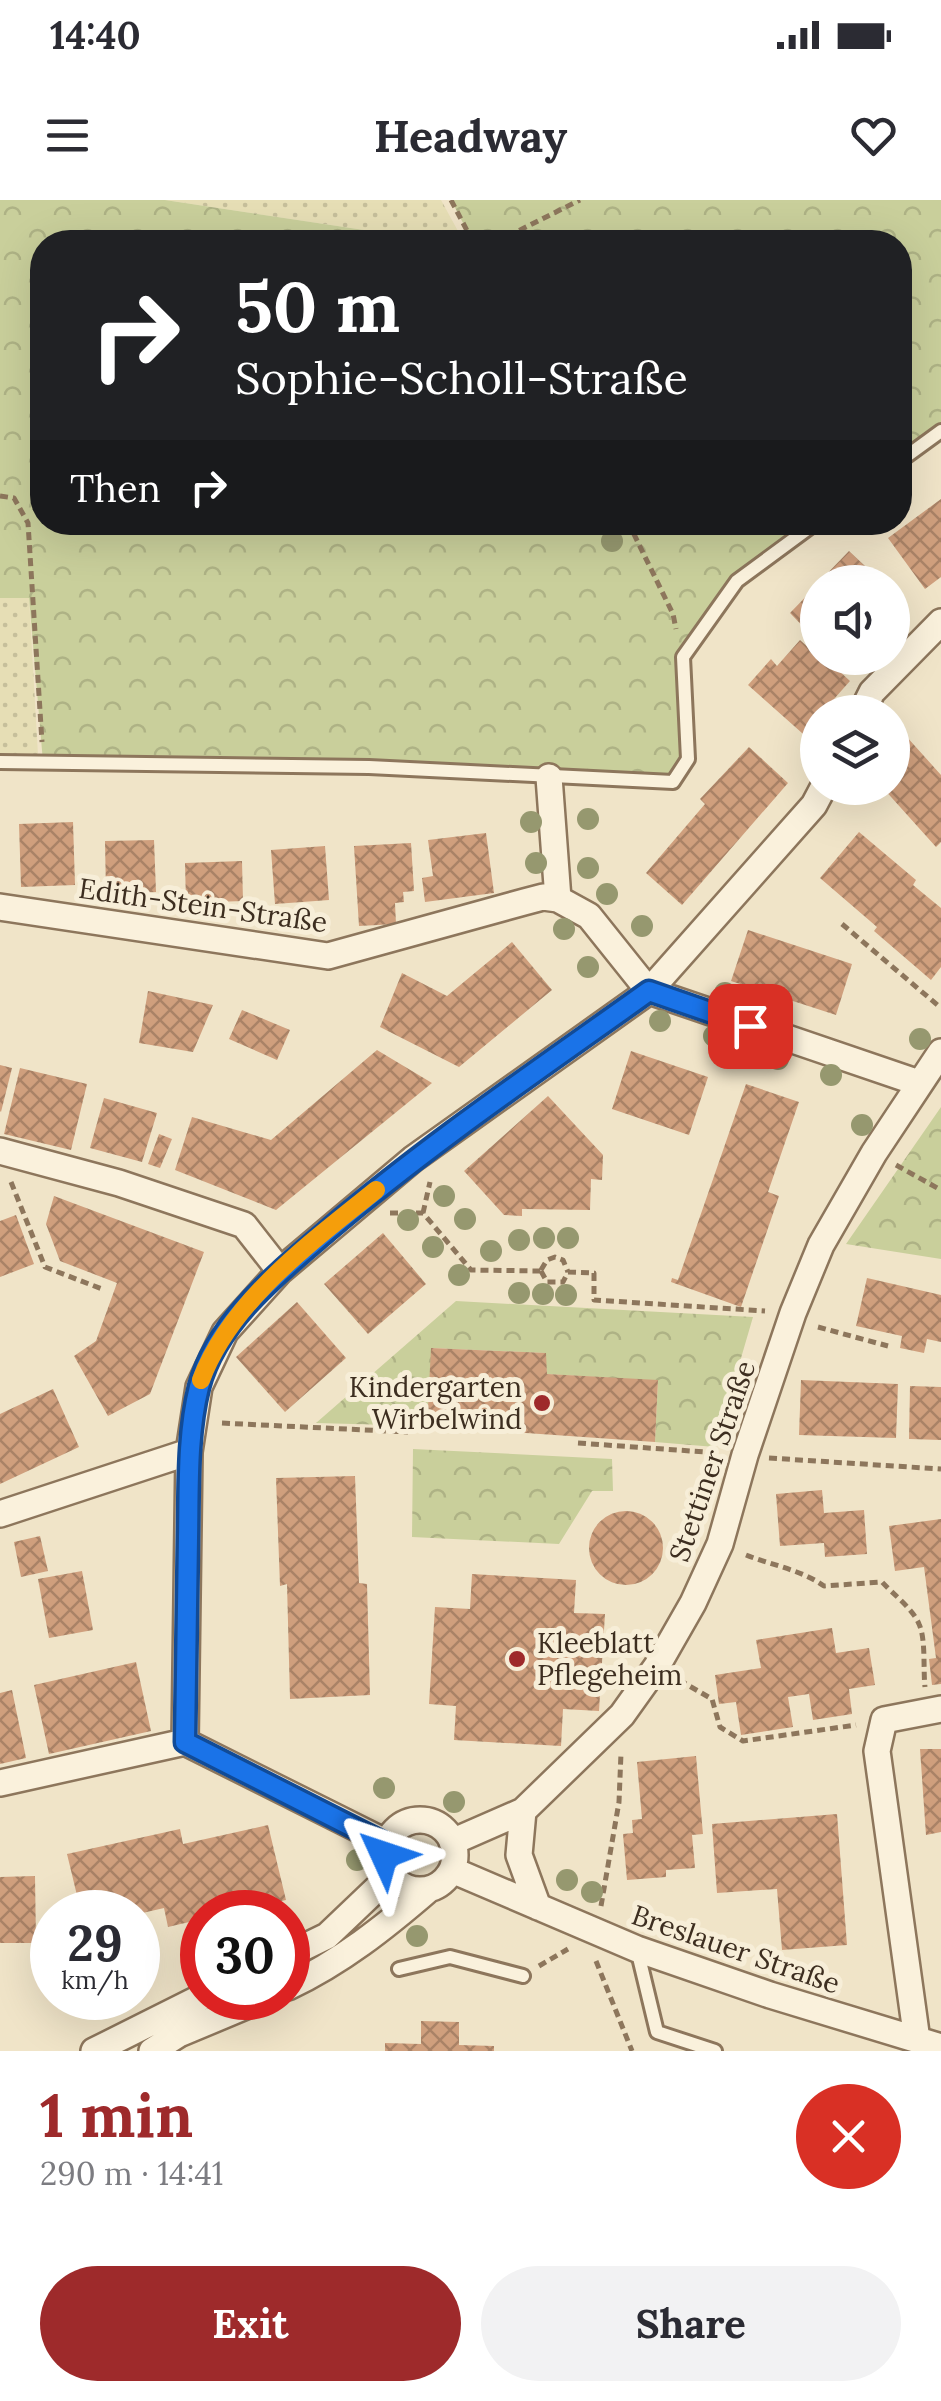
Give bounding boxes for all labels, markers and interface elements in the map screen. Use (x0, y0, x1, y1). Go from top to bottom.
text: 14:40 (50, 11, 141, 59)
text: Headway (374, 107, 567, 164)
icon: menu (40, 108, 95, 163)
icon: heart (846, 108, 901, 163)
text: 50 m (235, 262, 400, 351)
icon: right (70, 270, 200, 400)
text: Sophie-Scholl-Straße (235, 349, 688, 406)
icon: right (181, 460, 236, 515)
text: Then (70, 464, 161, 512)
map controls (800, 565, 910, 805)
button: sound (800, 565, 910, 675)
button: layers (800, 695, 910, 805)
street label: Edith-Stein-Straße (76, 870, 330, 940)
pin (708, 984, 793, 1069)
icon: arrive (723, 999, 778, 1054)
street label: Stettiner Straße (661, 1356, 763, 1566)
place label: Kindergarten Wirbelwind (349, 1369, 522, 1437)
marker: Kindergarten Wirbelwind (531, 1392, 553, 1414)
place label: Kleeblatt Pflegeheim (537, 1625, 682, 1693)
marker: Kleeblatt Pflegeheim (506, 1648, 528, 1670)
position arrow (332, 1803, 436, 1907)
speed limit sign: 30 (180, 1890, 310, 2020)
street label: Breslauer Straße (627, 1897, 845, 2001)
text: 29 (67, 1911, 123, 1975)
text: km/h (61, 1964, 129, 1996)
text: 1 min (40, 2077, 193, 2153)
button: close (796, 2084, 901, 2189)
text: 290 m · 14:41 (40, 2153, 223, 2194)
button: Exit (40, 2266, 461, 2381)
button: Share (481, 2266, 901, 2381)

